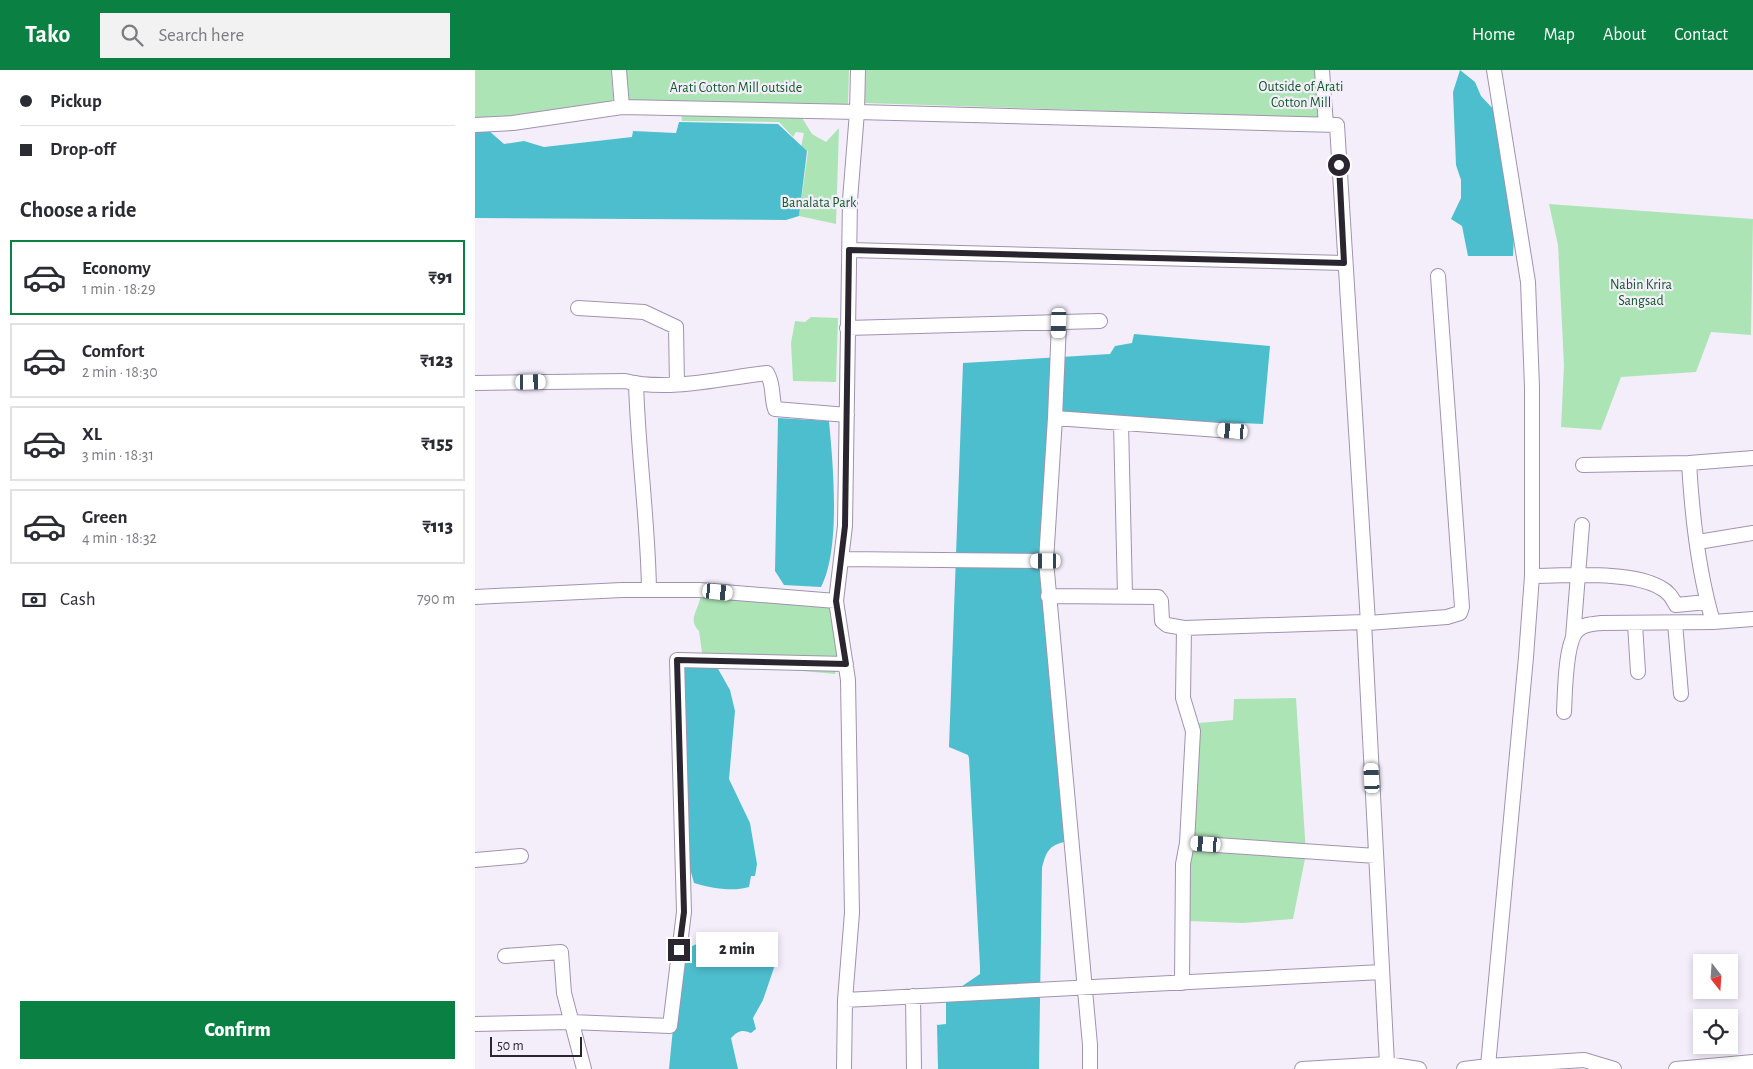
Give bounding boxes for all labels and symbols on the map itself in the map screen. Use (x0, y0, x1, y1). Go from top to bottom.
park label: Outside of Arati Cotton Mill (1259, 80, 1343, 110)
park label: Arati Cotton Mill outside (670, 81, 802, 95)
route start (1328, 154, 1350, 176)
park label: Banalata Park (782, 196, 857, 210)
park label: Nabin Krira Sangsad (1610, 278, 1673, 308)
car (1050, 308, 1067, 338)
car (515, 374, 546, 390)
car (1217, 422, 1248, 440)
car (1031, 554, 1061, 569)
car (702, 583, 733, 601)
car (1363, 763, 1380, 793)
car (1190, 835, 1221, 853)
callout: 2 min (697, 932, 779, 968)
route end (668, 939, 690, 961)
north arrow (1693, 954, 1737, 999)
scale bar (490, 1034, 583, 1057)

